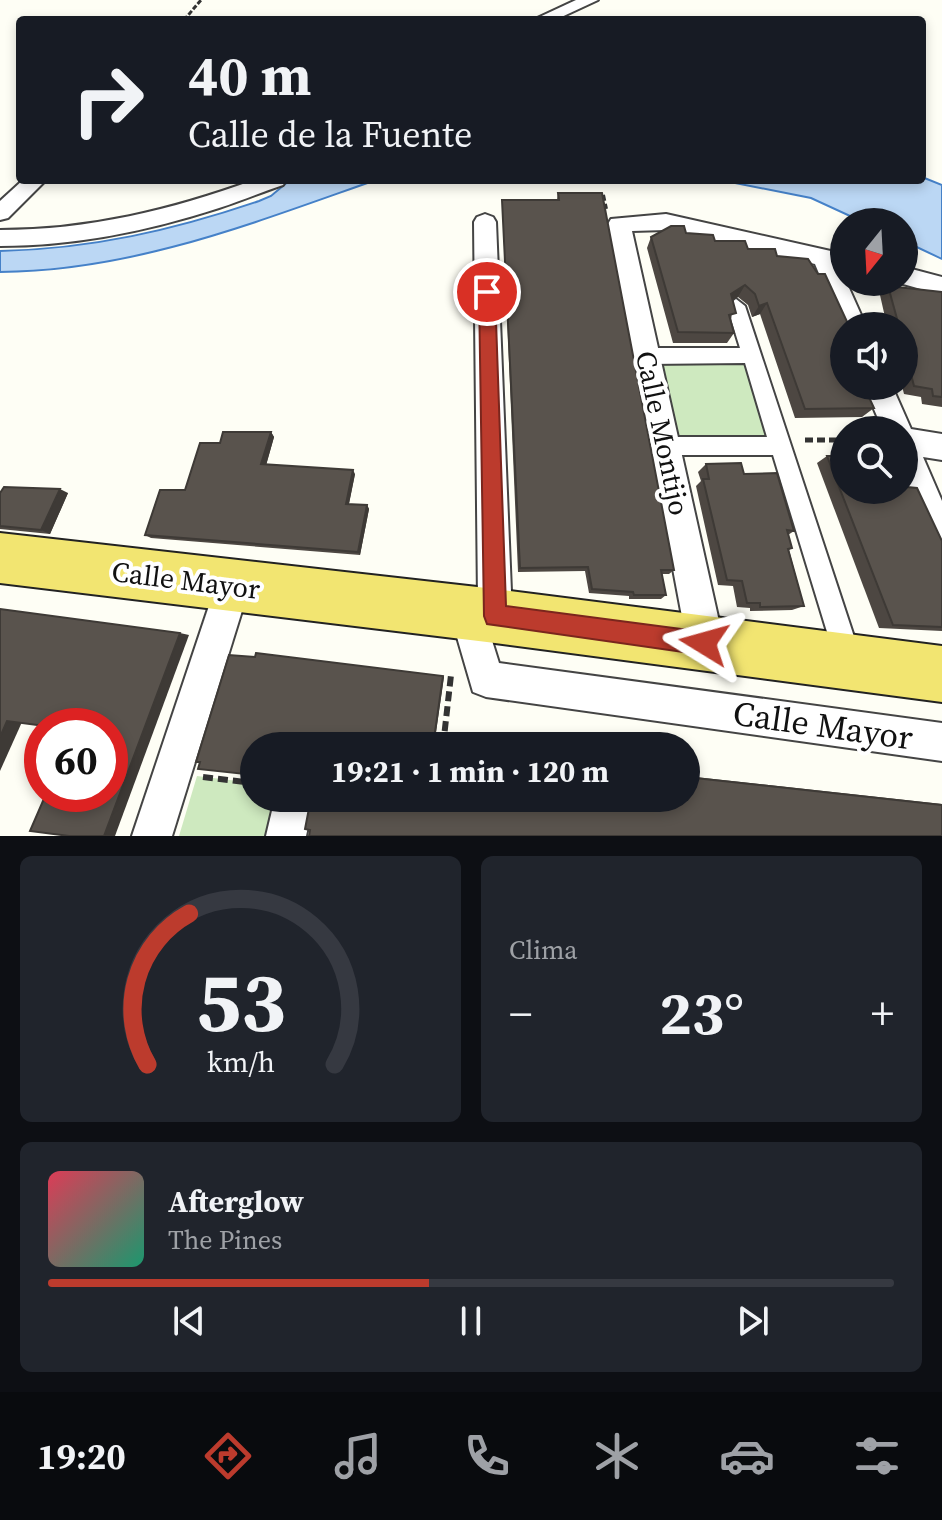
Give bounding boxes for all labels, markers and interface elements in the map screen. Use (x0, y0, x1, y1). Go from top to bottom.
text: 40 m (188, 37, 311, 114)
icon: right (56, 48, 160, 152)
text: Calle de la Fuente (188, 110, 472, 159)
north arrow (830, 208, 918, 296)
map controls (830, 208, 918, 504)
pin (453, 258, 521, 326)
icon: arrive (465, 270, 509, 314)
button: sound (830, 312, 918, 400)
street label: Calle Montijo (627, 347, 699, 519)
button: search (830, 416, 918, 504)
street label: Calle Mayor (110, 552, 262, 608)
position arrow (662, 601, 746, 685)
street label: Calle Mayor (730, 690, 916, 760)
speed limit sign: 60 (24, 708, 128, 812)
text: 19:21 · 1 min · 120 m (331, 751, 609, 792)
text: Clima (509, 932, 578, 968)
text: 53 (195, 945, 286, 1059)
text: 23° (659, 972, 744, 1054)
text: − (509, 983, 532, 1044)
text: + (871, 983, 894, 1044)
text: km/h (206, 1042, 275, 1082)
text: Afterglow (168, 1181, 304, 1222)
text: The Pines (168, 1222, 282, 1258)
icon: previous (167, 1299, 211, 1343)
icon: pause (449, 1299, 493, 1343)
icon: next (731, 1299, 775, 1343)
icon: directions (200, 1428, 256, 1484)
icon: music (330, 1428, 386, 1484)
icon: phone (459, 1428, 515, 1484)
icon: climate (589, 1428, 645, 1484)
icon: car (719, 1428, 775, 1484)
icon: filters (849, 1428, 905, 1484)
text: 19:20 (37, 1432, 126, 1481)

